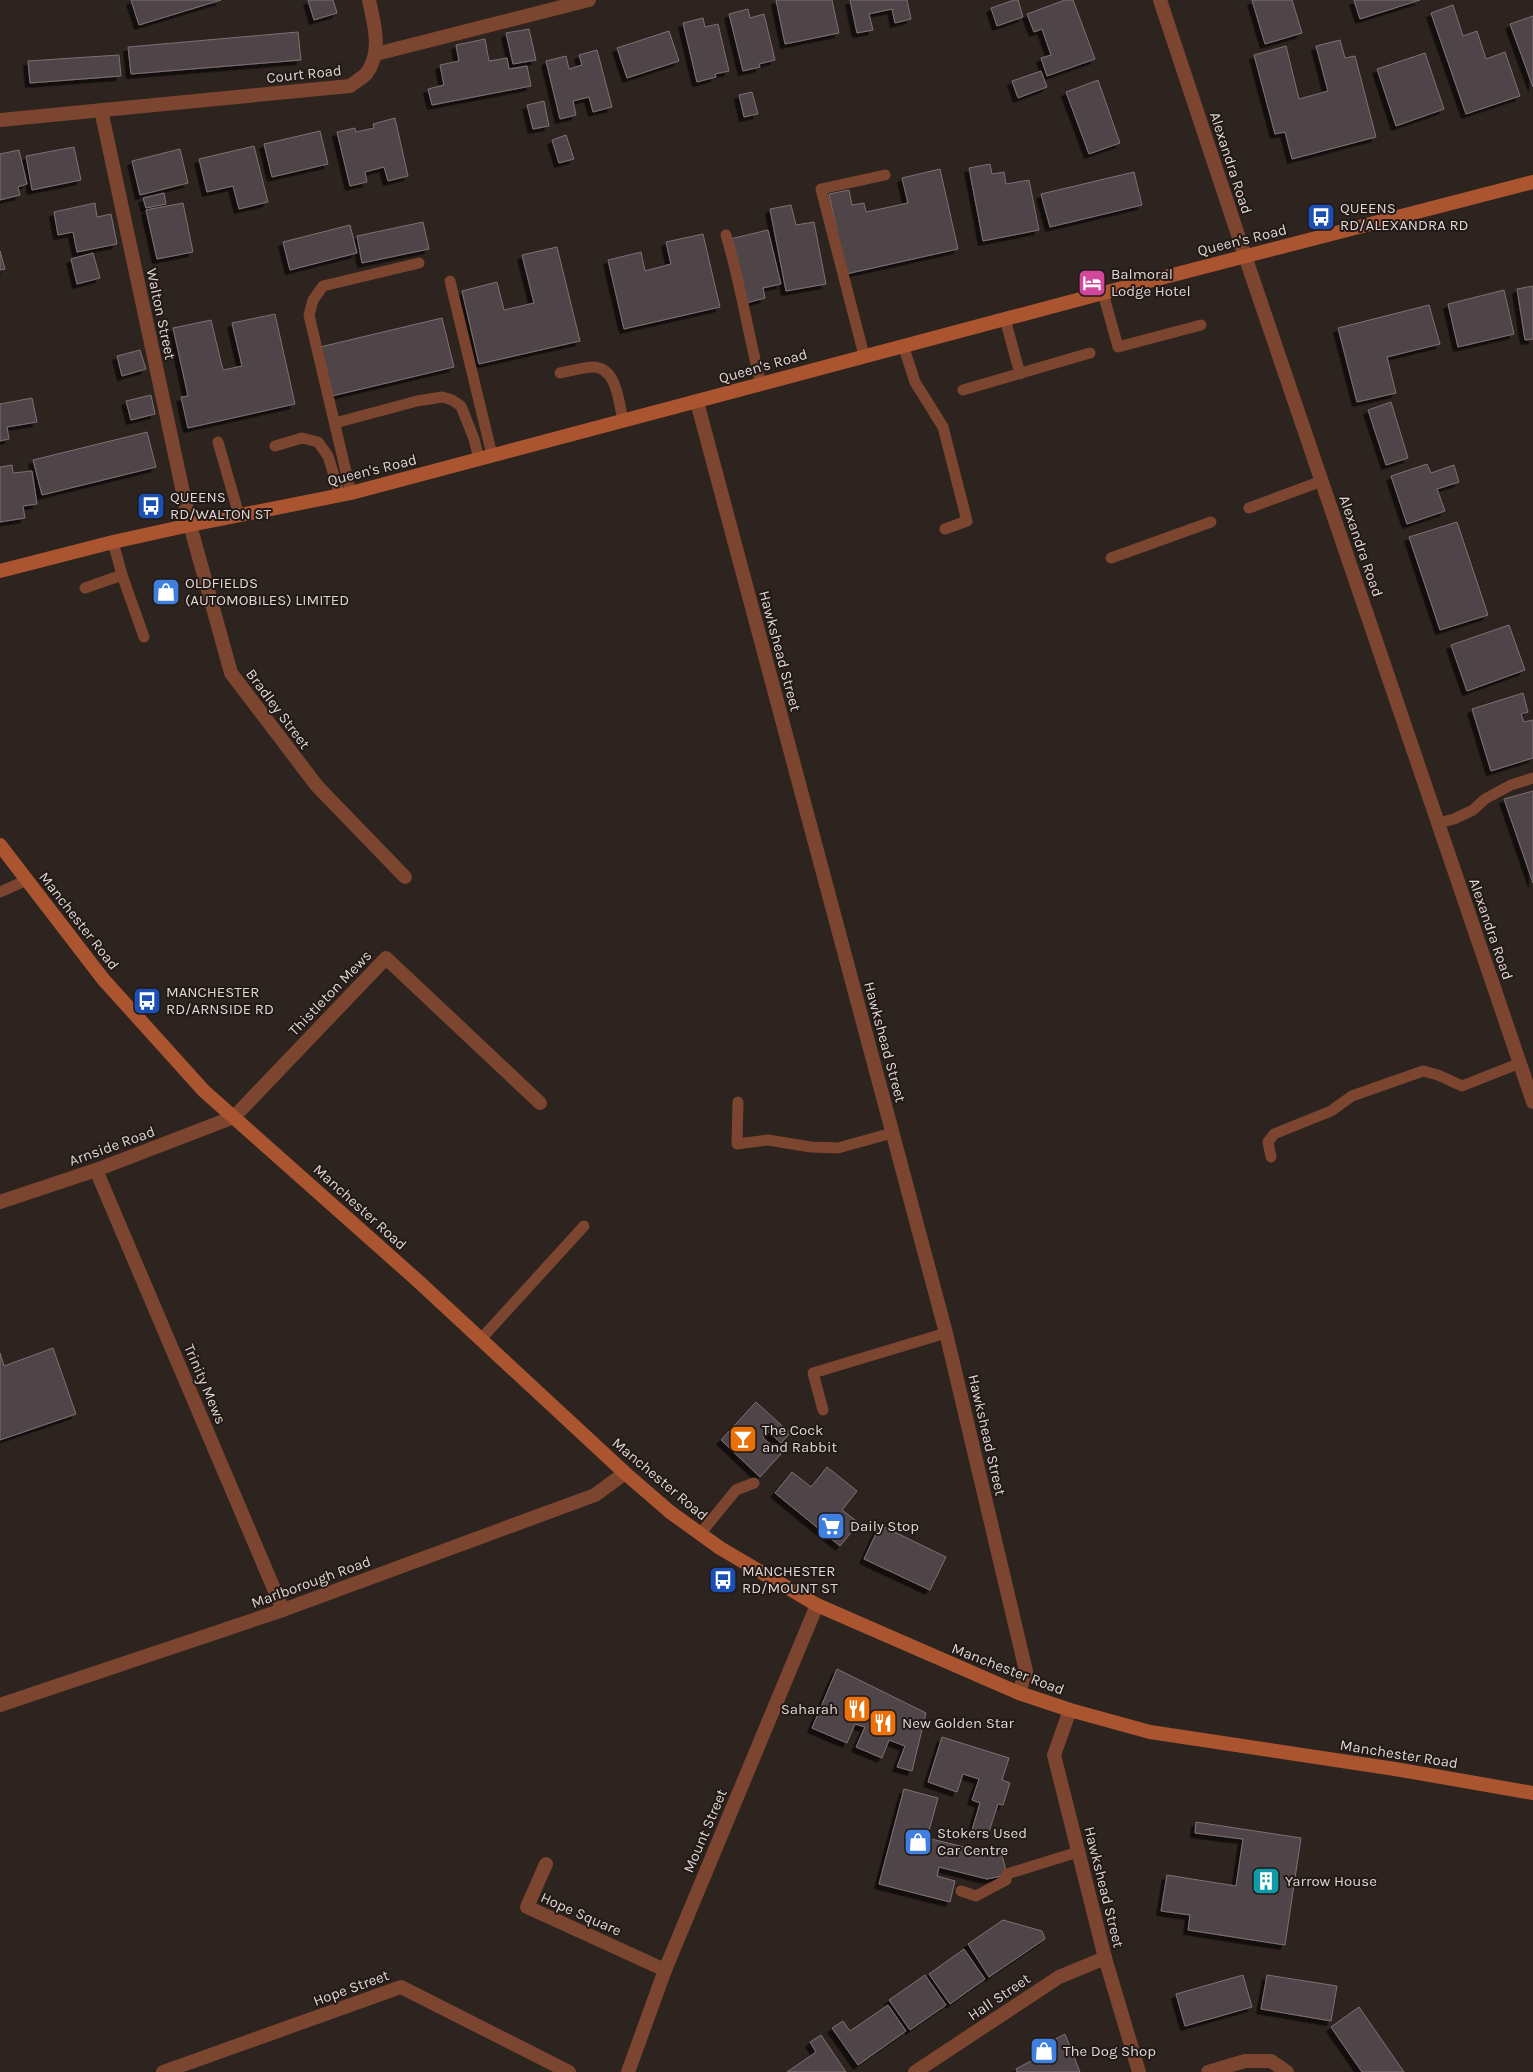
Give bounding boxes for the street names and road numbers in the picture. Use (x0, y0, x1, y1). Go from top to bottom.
street label: Court Road (265, 61, 343, 87)
street label: Alexandra Road (1206, 110, 1256, 216)
street label: Queen's Road (1196, 220, 1288, 260)
street label: Walton Street (143, 267, 180, 362)
street label: Queen's Road (717, 345, 809, 387)
street label: Queen's Road (326, 450, 418, 490)
street label: Alexandra Road (1335, 493, 1387, 599)
street label: Hawkshead Street (755, 589, 805, 714)
street label: Bradley Street (242, 665, 314, 753)
street label: Manchester Road (35, 868, 123, 974)
street label: Alexandra Road (1465, 876, 1517, 982)
street label: Thistleton Mews (285, 946, 375, 1040)
street label: Hawkshead Street (860, 980, 910, 1105)
street label: Arnside Road (67, 1122, 157, 1170)
street label: Manchester Road (310, 1160, 410, 1254)
street label: Trinity Mews (180, 1341, 230, 1427)
street label: Hawkshead Street (964, 1373, 1010, 1498)
street label: Manchester Road (609, 1434, 711, 1524)
street label: Marlborough Road (249, 1552, 373, 1612)
street label: Manchester Road (949, 1639, 1067, 1699)
street label: Manchester Road (1339, 1736, 1459, 1772)
street label: Mount Street (679, 1786, 731, 1876)
street label: Hawkshead Street (1080, 1825, 1128, 1950)
street label: Hope Square (538, 1888, 624, 1940)
street label: Hope Street (311, 1966, 392, 2010)
street label: Hall Street (964, 1969, 1034, 2024)

